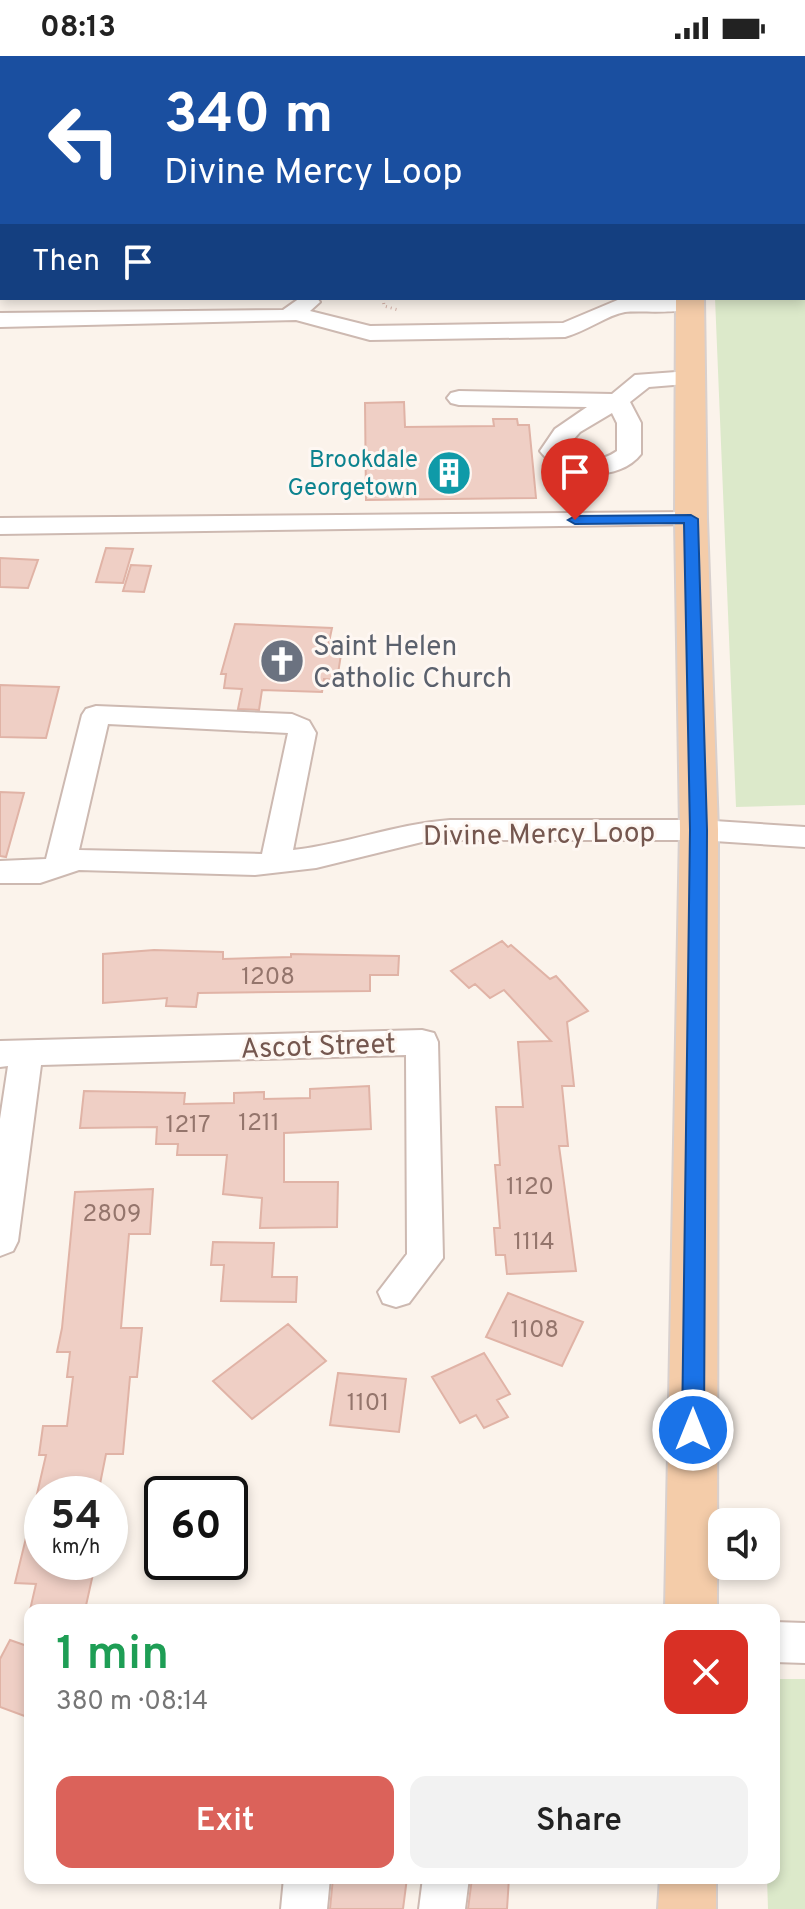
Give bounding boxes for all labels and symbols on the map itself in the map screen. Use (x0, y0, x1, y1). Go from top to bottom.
pin (541, 438, 609, 520)
place label: Brookdale Georgetown (287, 446, 418, 504)
building icon: Brookdale Georgetown (425, 449, 473, 497)
place label: Saint Helen Catholic Church (313, 630, 512, 698)
church icon: Saint Helen Catholic Church (258, 637, 306, 685)
street label: Divine Mercy Loop (423, 816, 655, 856)
house number: 1208 (241, 963, 295, 993)
street label: Ascot Street (240, 1027, 396, 1069)
house number: 1211 (238, 1109, 280, 1139)
house number: 1217 (165, 1111, 211, 1141)
house number: 1120 (506, 1173, 554, 1203)
house number: 2809 (83, 1200, 141, 1230)
house number: 1114 (513, 1228, 555, 1258)
house number: 1108 (511, 1316, 559, 1346)
position arrow (651, 1388, 735, 1472)
house number: 1101 (347, 1389, 389, 1419)
speed limit sign: 60 (144, 1476, 248, 1580)

